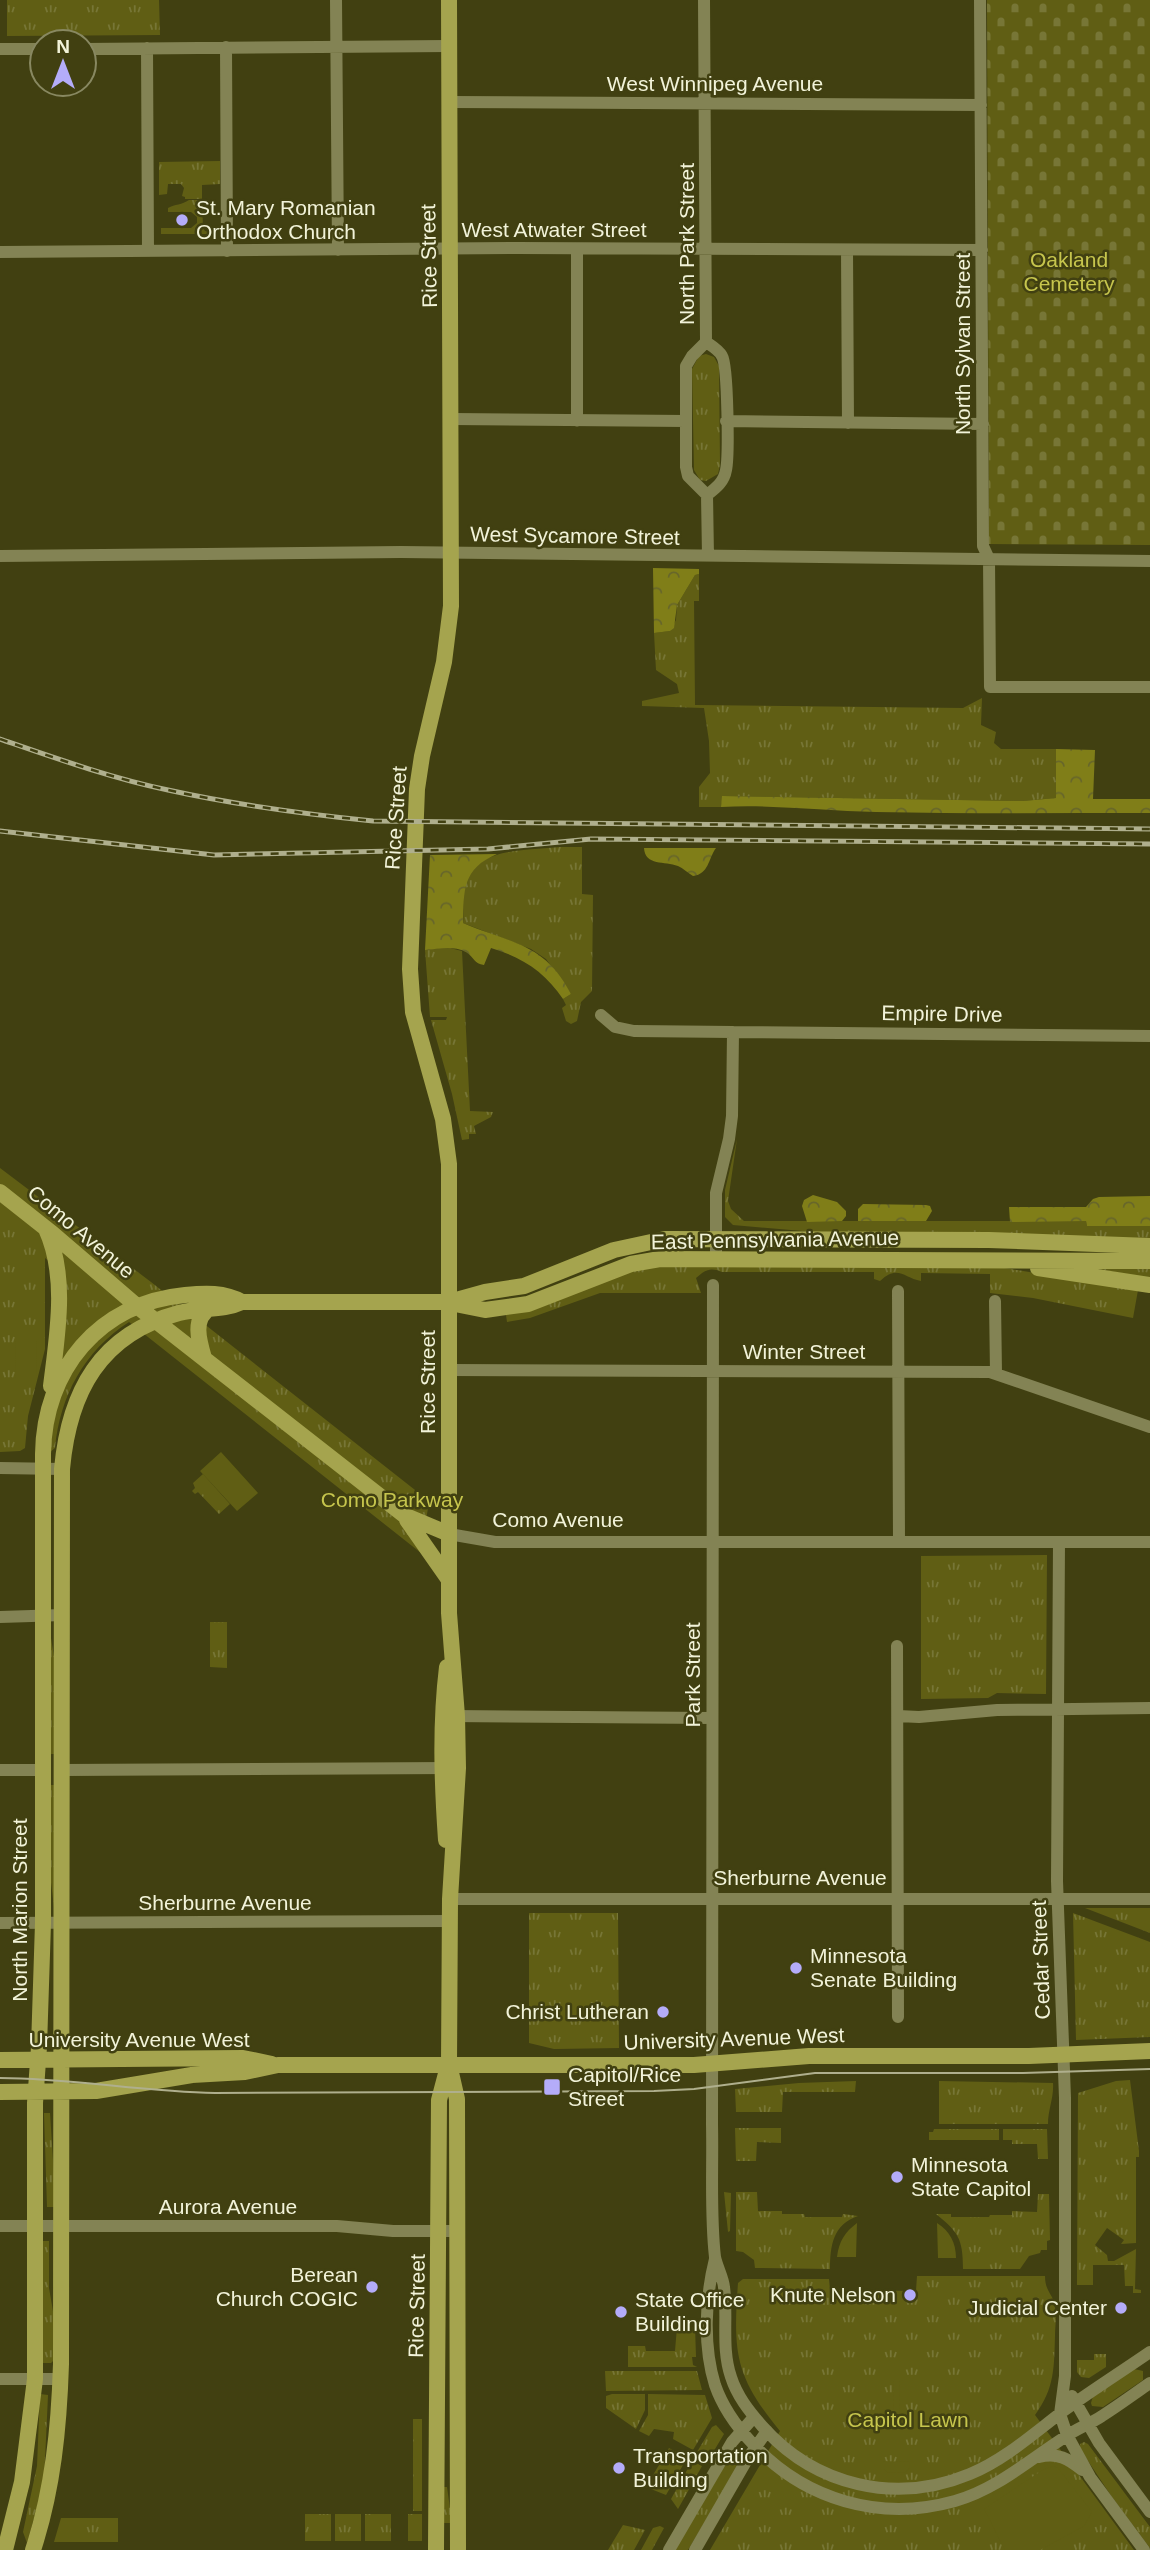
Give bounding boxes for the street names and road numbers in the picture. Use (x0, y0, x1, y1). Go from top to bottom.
street label: West Winnipeg Avenue (607, 72, 823, 95)
street label: North Park Street (675, 163, 698, 325)
street label: Rice Street (416, 204, 441, 308)
street label: West Atwater Street (461, 218, 647, 241)
street label: North Sylvan Street (951, 253, 974, 435)
street label: West Sycamore Street (470, 522, 680, 549)
street label: Rice Street (380, 765, 411, 871)
street label: Empire Drive (881, 1001, 1003, 1026)
street label: Como Avenue (24, 1181, 139, 1283)
street label: East Pennsylvania Avenue (651, 1226, 899, 1253)
street label: Rice Street (416, 1330, 439, 1434)
street label: Winter Street (743, 1340, 865, 1363)
street label: Como Avenue (492, 1508, 624, 1531)
street label: Park Street (681, 1622, 704, 1728)
street label: North Marion Street (8, 1818, 31, 2002)
street label: Sherburne Avenue (713, 1866, 887, 1889)
street label: Sherburne Avenue (138, 1891, 312, 1914)
street label: Cedar Street (1027, 1900, 1054, 2020)
street label: University Avenue West (623, 2023, 845, 2054)
street label: University Avenue West (29, 2028, 250, 2051)
street label: Aurora Avenue (159, 2195, 297, 2218)
street label: Rice Street (404, 2254, 429, 2358)

